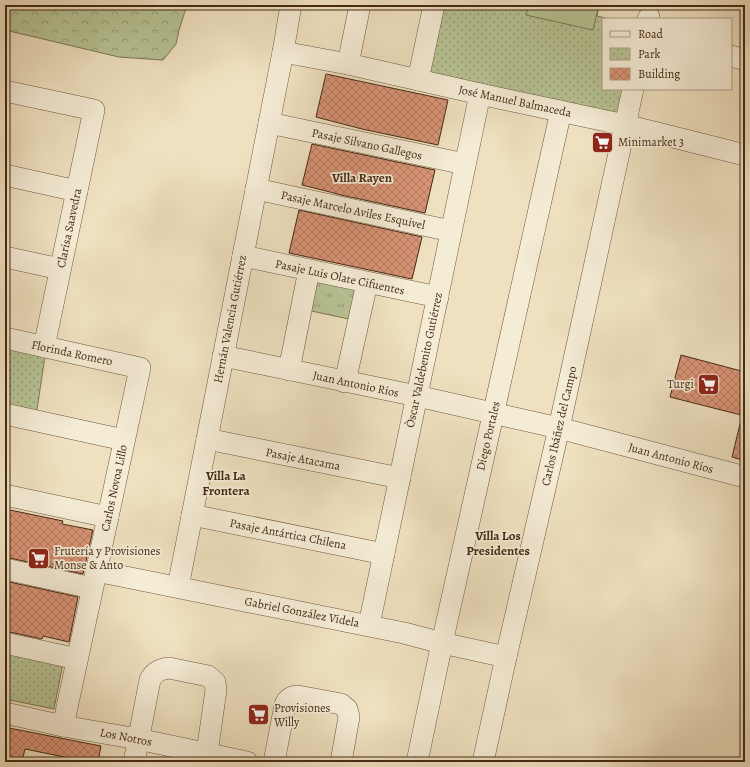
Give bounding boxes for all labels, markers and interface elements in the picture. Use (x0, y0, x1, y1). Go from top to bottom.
legend (602, 18, 732, 90)
text: Road (638, 26, 664, 42)
text: Park (638, 46, 661, 62)
text: Building (638, 66, 680, 82)
street label: José Manuel Balmaceda (457, 81, 573, 121)
street label: Pasaje Silvano Gallegos (310, 124, 424, 164)
supermarket icon: Minimarket 3 (589, 129, 615, 155)
place label: Minimarket 3 (618, 134, 684, 150)
district label: Villa Rayen (331, 169, 393, 186)
street label: Clarisa Saavedra (53, 186, 85, 269)
street label: Pasaje Marcelo Aviles Esquivel (279, 187, 427, 233)
street label: Hernán Valencia Gutiérrez (210, 254, 250, 384)
street label: Pasaje Luis Olate Cifuentes (274, 255, 406, 299)
street label: Òscar Valdebenito Gutiérrez (402, 291, 446, 429)
street label: Florinda Romero (30, 337, 114, 369)
street label: Carlos Ibáñez del Campo (537, 365, 581, 487)
street label: Juan Antonio Ríos (311, 367, 401, 401)
supermarket icon: Turgi (696, 371, 722, 397)
place label: Turgi (667, 376, 694, 392)
street label: Diego Portales (472, 400, 504, 472)
street label: Juan Antonio Ríos (627, 439, 716, 477)
street label: Carlos Novoa Lillo (97, 443, 131, 533)
street label: Pasaje Atacama (264, 444, 342, 474)
district label: Villa La Frontera (202, 467, 251, 499)
street label: Pasaje Antártica Chilena (228, 515, 348, 553)
district label: Villa Los Presidentes (466, 527, 530, 559)
place label: Frutería y Provisiones Monse & Anto (54, 543, 161, 573)
supermarket icon: Frutería y Provisiones Monse & Anto (25, 545, 51, 571)
street label: Gabriel González Videla (243, 593, 361, 631)
place label: Provisiones Willy (273, 700, 331, 730)
supermarket icon: Provisiones Willy (246, 702, 272, 728)
street label: Los Notros (99, 724, 154, 750)

